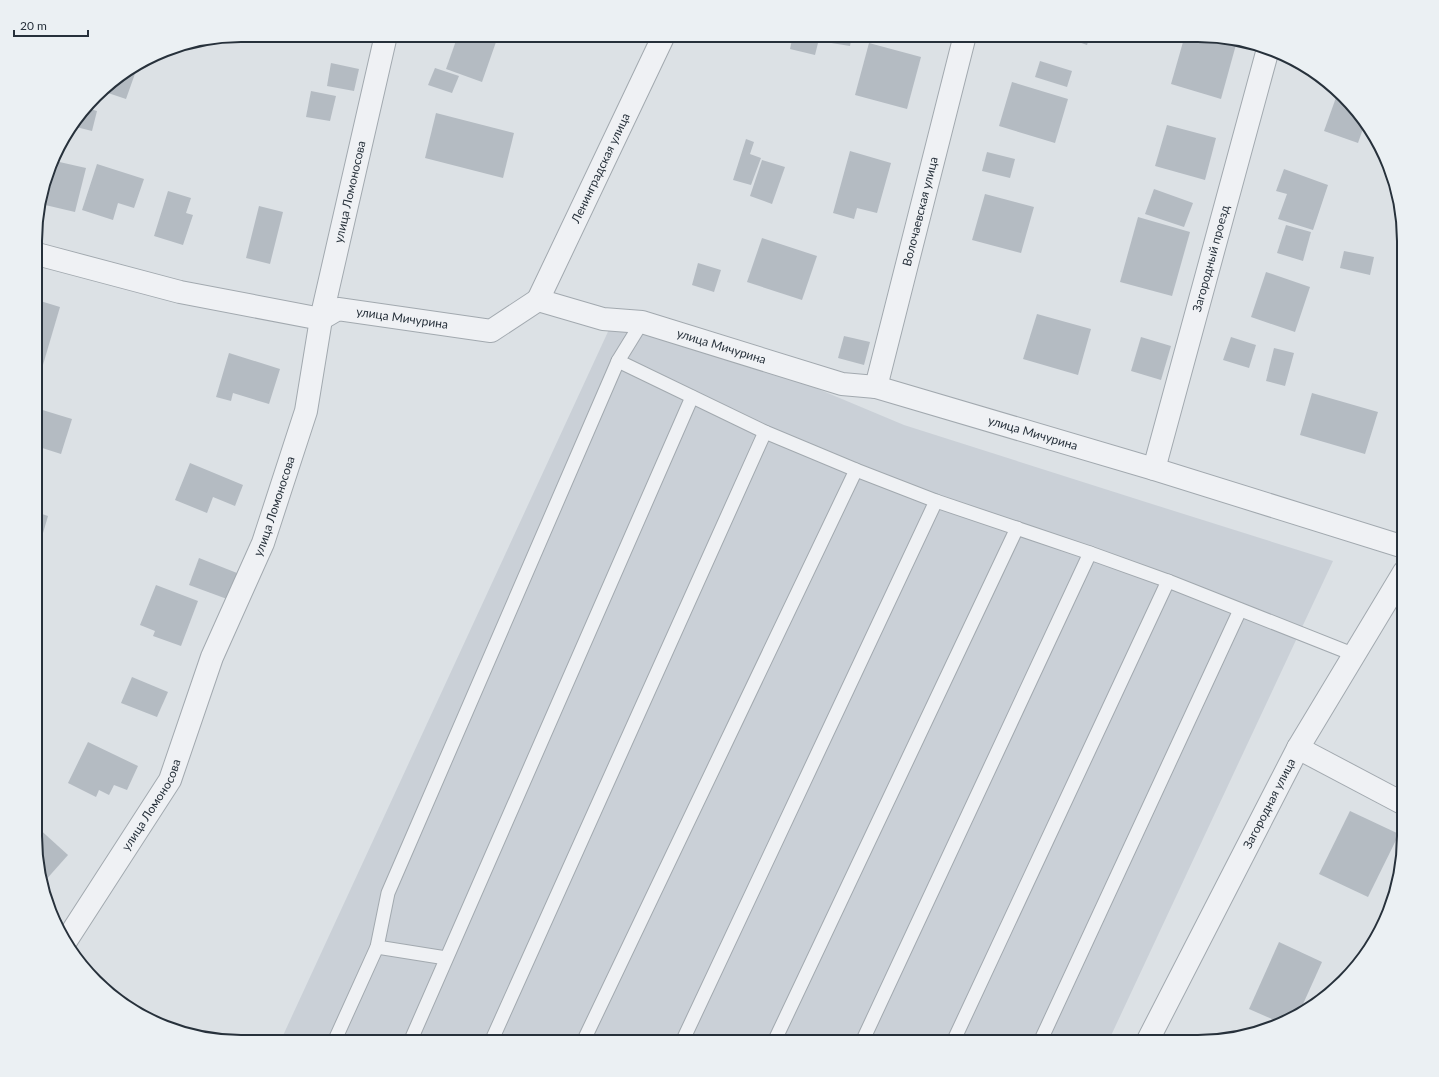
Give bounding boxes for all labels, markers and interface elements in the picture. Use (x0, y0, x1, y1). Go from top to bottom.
scale bar (14, 12, 88, 38)
text: 20 m (20, 18, 47, 33)
street label: Ленинградская улица (567, 110, 633, 226)
street label: улица Ломоносова (331, 139, 369, 244)
street label: Волочаевская улица (899, 155, 941, 268)
street label: Загородный проезд (1189, 203, 1232, 313)
street label: улица Мичурина (355, 304, 449, 332)
street label: улица Мичурина (675, 325, 768, 367)
street label: улица Мичурина (986, 412, 1080, 453)
street label: улица Ломоносова (250, 454, 298, 558)
street label: Загородная улица (1240, 756, 1298, 851)
street label: улица Ломоносова (118, 757, 184, 853)

